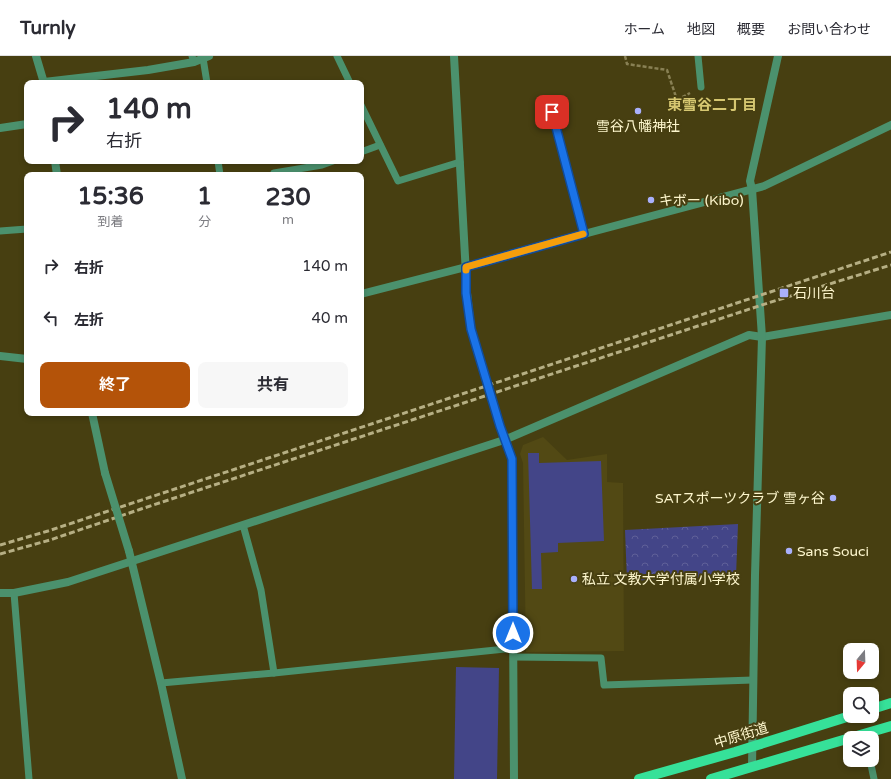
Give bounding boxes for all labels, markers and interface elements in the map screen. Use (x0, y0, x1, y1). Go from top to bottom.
text: Turnly (20, 17, 76, 39)
text: ホーム (623, 21, 665, 38)
text: 地図 (687, 21, 715, 38)
text: 概要 (737, 21, 765, 38)
text: お問い合わせ (787, 21, 871, 38)
text: 140 m (106, 92, 192, 126)
pin (535, 95, 569, 129)
icon: right (40, 96, 92, 148)
district label: 東雪谷二丁目 (667, 96, 757, 114)
icon: arrive (541, 101, 563, 123)
marker: 雪谷八幡神社 (633, 106, 643, 116)
place label: 雪谷八幡神社 (596, 118, 680, 135)
text: 右折 (106, 130, 142, 152)
text: 15:36 (77, 182, 144, 211)
text: 1 (197, 182, 212, 211)
text: 230 (265, 183, 311, 212)
place label: キボー (Kibo) (659, 192, 744, 209)
marker: キボー (Kibo) (646, 195, 656, 205)
text: m (282, 212, 294, 228)
text: 到着 (98, 214, 124, 230)
text: 分 (198, 214, 211, 230)
icon: right (40, 255, 62, 277)
text: 140 m (302, 257, 348, 275)
text: 右折 (74, 259, 104, 277)
place label: 石川台 (793, 285, 835, 302)
marker: 石川台 (778, 287, 790, 299)
icon: left (40, 307, 62, 329)
text: 40 m (311, 309, 348, 327)
text: 左折 (74, 311, 104, 329)
button: 終了 (40, 362, 190, 408)
button: 共有 (198, 362, 348, 408)
place label: SATスポーツクラブ 雪ヶ谷 (655, 490, 825, 507)
marker: SATスポーツクラブ 雪ヶ谷 (828, 493, 838, 503)
place label: Sans Souci (797, 543, 869, 560)
marker: Sans Souci (784, 546, 794, 556)
place label: 私立 文教大学付属小学校 (582, 571, 740, 588)
marker: 私立 文教大学付属小学校 (569, 574, 579, 584)
position arrow (492, 612, 534, 654)
north arrow (843, 643, 879, 679)
map controls (843, 643, 879, 767)
button: search (843, 687, 879, 723)
street label: 中原街道 (712, 719, 770, 752)
button: layers (843, 731, 879, 767)

